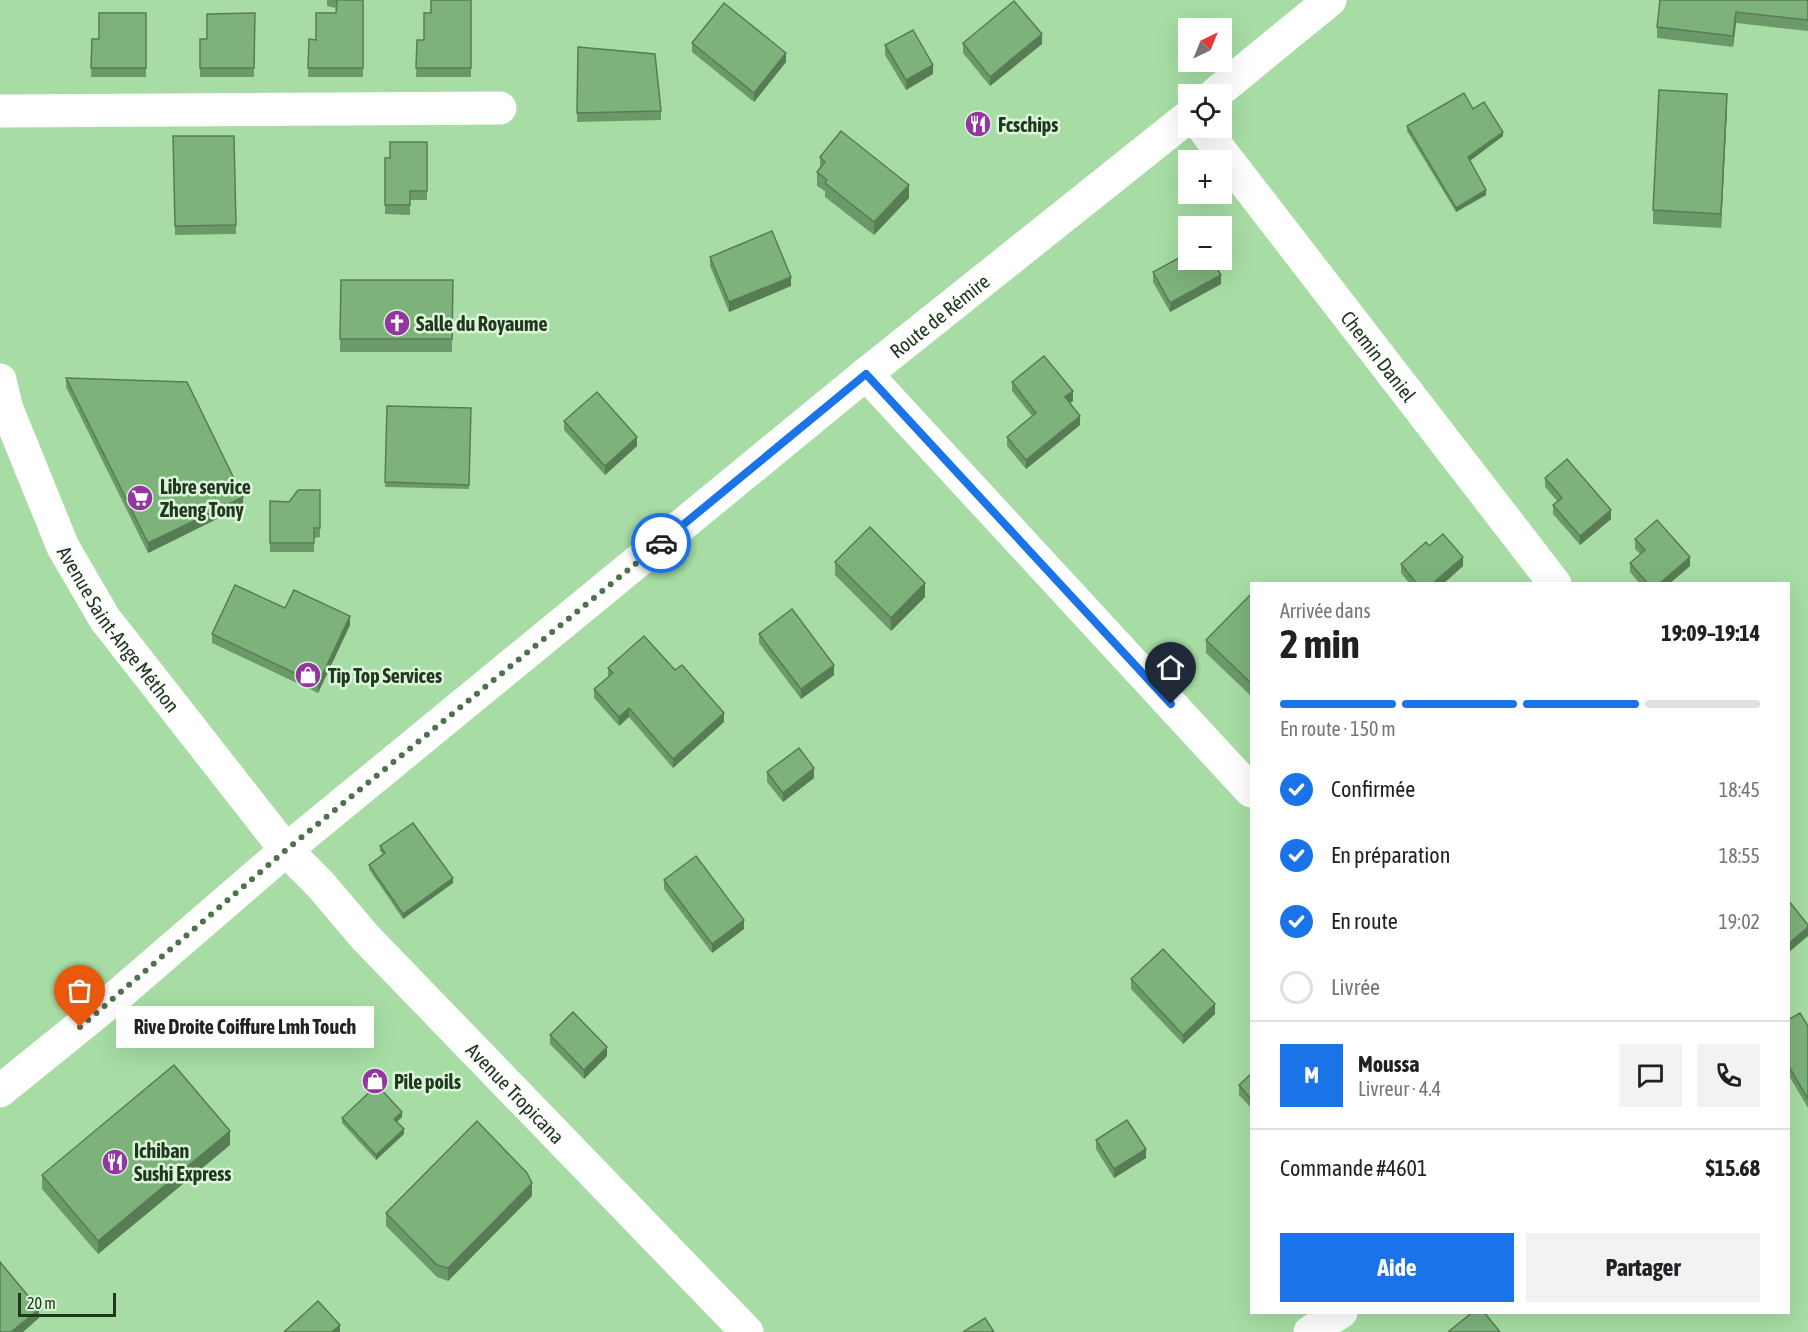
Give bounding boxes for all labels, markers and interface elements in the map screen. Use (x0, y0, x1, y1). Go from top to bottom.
north arrow (1178, 18, 1232, 72)
map controls (1178, 18, 1232, 270)
button: locate (1178, 84, 1232, 138)
restaurant icon: Fcschips (963, 109, 993, 139)
place label: Fcschips (998, 113, 1058, 136)
button: + (1178, 150, 1232, 204)
button: − (1178, 216, 1232, 270)
street label: Route de Rémire (885, 269, 994, 362)
street label: Chemin Daniel (1337, 306, 1422, 406)
church icon: Salle du Royaume (382, 308, 412, 338)
place label: Salle du Royaume (416, 312, 547, 335)
place label: Libre service Zheng Tony (160, 475, 251, 521)
supermarket icon: Libre service Zheng Tony (125, 483, 155, 513)
courier (631, 513, 691, 573)
icon: car (645, 527, 678, 560)
street label: Avenue Saint-Ange Méthon (53, 542, 185, 716)
text: Arrivée dans (1280, 599, 1371, 622)
text: 19:09–19:14 (1661, 620, 1760, 646)
text: 2 min (1280, 622, 1360, 666)
pin (1145, 642, 1196, 704)
icon: home (1154, 651, 1187, 684)
shop icon: Tip Top Services (293, 660, 323, 690)
place label: Tip Top Services (328, 664, 442, 687)
text: En route · 150 m (1280, 717, 1396, 740)
icon: check (1280, 773, 1313, 806)
text: Confirmée (1331, 776, 1415, 802)
text: 18:45 (1719, 778, 1760, 801)
icon: check (1280, 839, 1313, 872)
text: En préparation (1331, 842, 1450, 868)
text: 18:55 (1719, 844, 1760, 867)
icon: check (1280, 905, 1313, 938)
text: En route (1331, 908, 1398, 934)
text: 19:02 (1718, 910, 1760, 933)
pin (54, 965, 105, 1027)
icon: bag (63, 974, 96, 1007)
text: Livrée (1331, 974, 1380, 1000)
callout: Rive Droite Coiffure Lmh Touch (116, 1006, 374, 1048)
text: Rive Droite Coiffure Lmh Touch (134, 1015, 356, 1038)
street label: Avenue Tropicana (462, 1038, 569, 1148)
button: chat (1619, 1044, 1682, 1107)
button: phone (1697, 1044, 1760, 1107)
text: Moussa (1358, 1051, 1419, 1077)
text: M (1304, 1062, 1319, 1088)
shop icon: Pile poils (360, 1066, 390, 1096)
place label: Pile poils (394, 1070, 461, 1093)
text: Livreur · 4.4 (1358, 1077, 1441, 1100)
place label: Ichiban Sushi Express (134, 1139, 231, 1185)
restaurant icon: Ichiban Sushi Express (100, 1147, 130, 1177)
text: Commande #4601 (1280, 1155, 1427, 1181)
text: $15.68 (1705, 1155, 1760, 1181)
button: Aide (1280, 1233, 1514, 1302)
button: Partager (1526, 1233, 1760, 1302)
scale bar (18, 1290, 116, 1318)
text: 20 m (27, 1294, 56, 1312)

